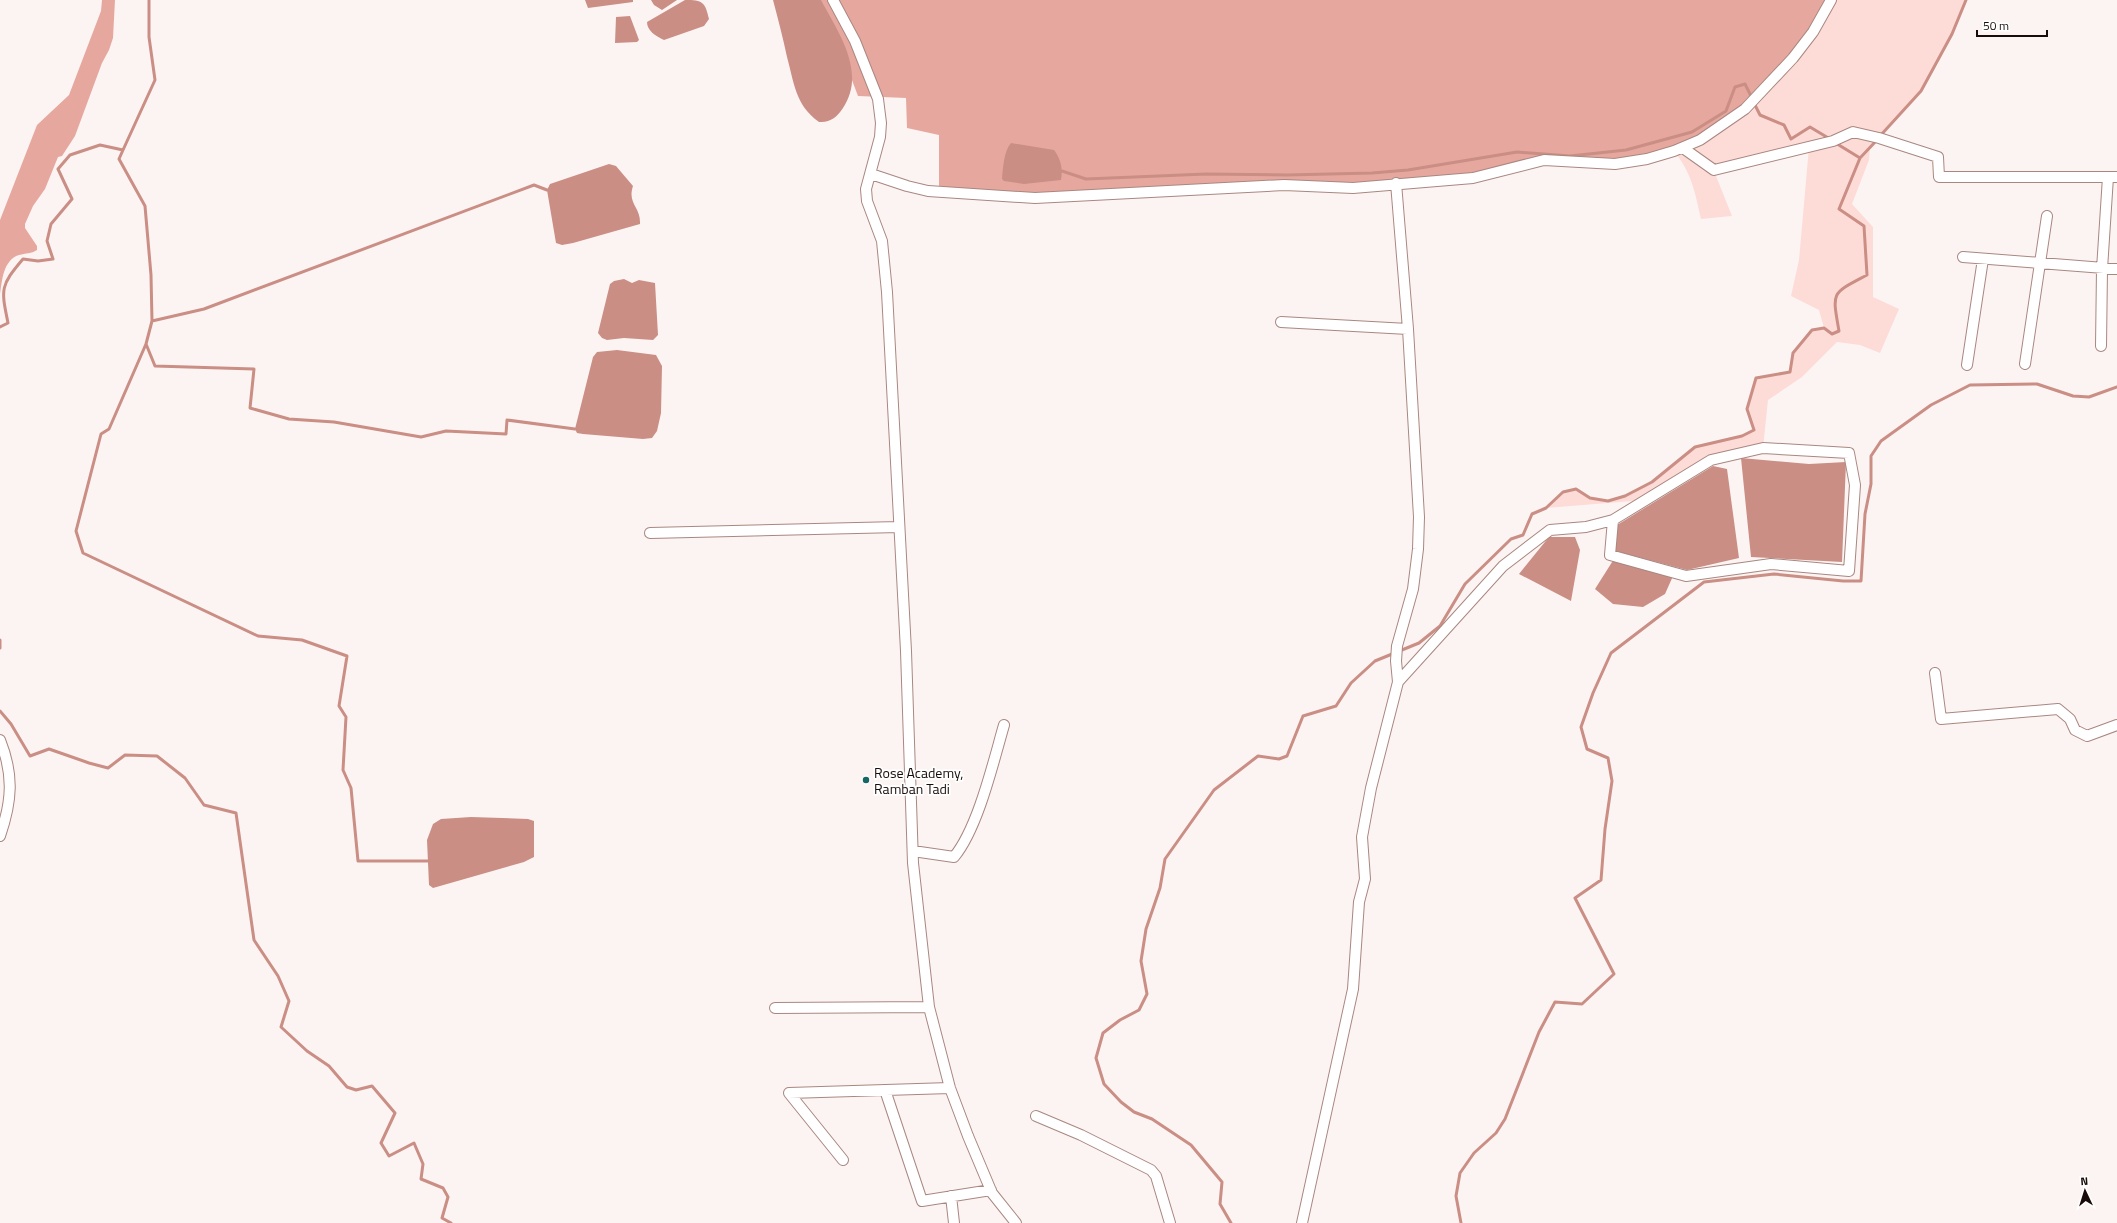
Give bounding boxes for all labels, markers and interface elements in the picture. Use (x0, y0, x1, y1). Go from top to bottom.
scale bar (1977, 12, 2047, 38)
text: 50 m (1983, 16, 2009, 35)
place label: Rose Academy, Ramban Tadi (874, 762, 963, 799)
marker: Rose Academy, Ramban Tadi (861, 775, 871, 785)
north arrow (2065, 1171, 2105, 1211)
text: N (2080, 1173, 2089, 1189)

